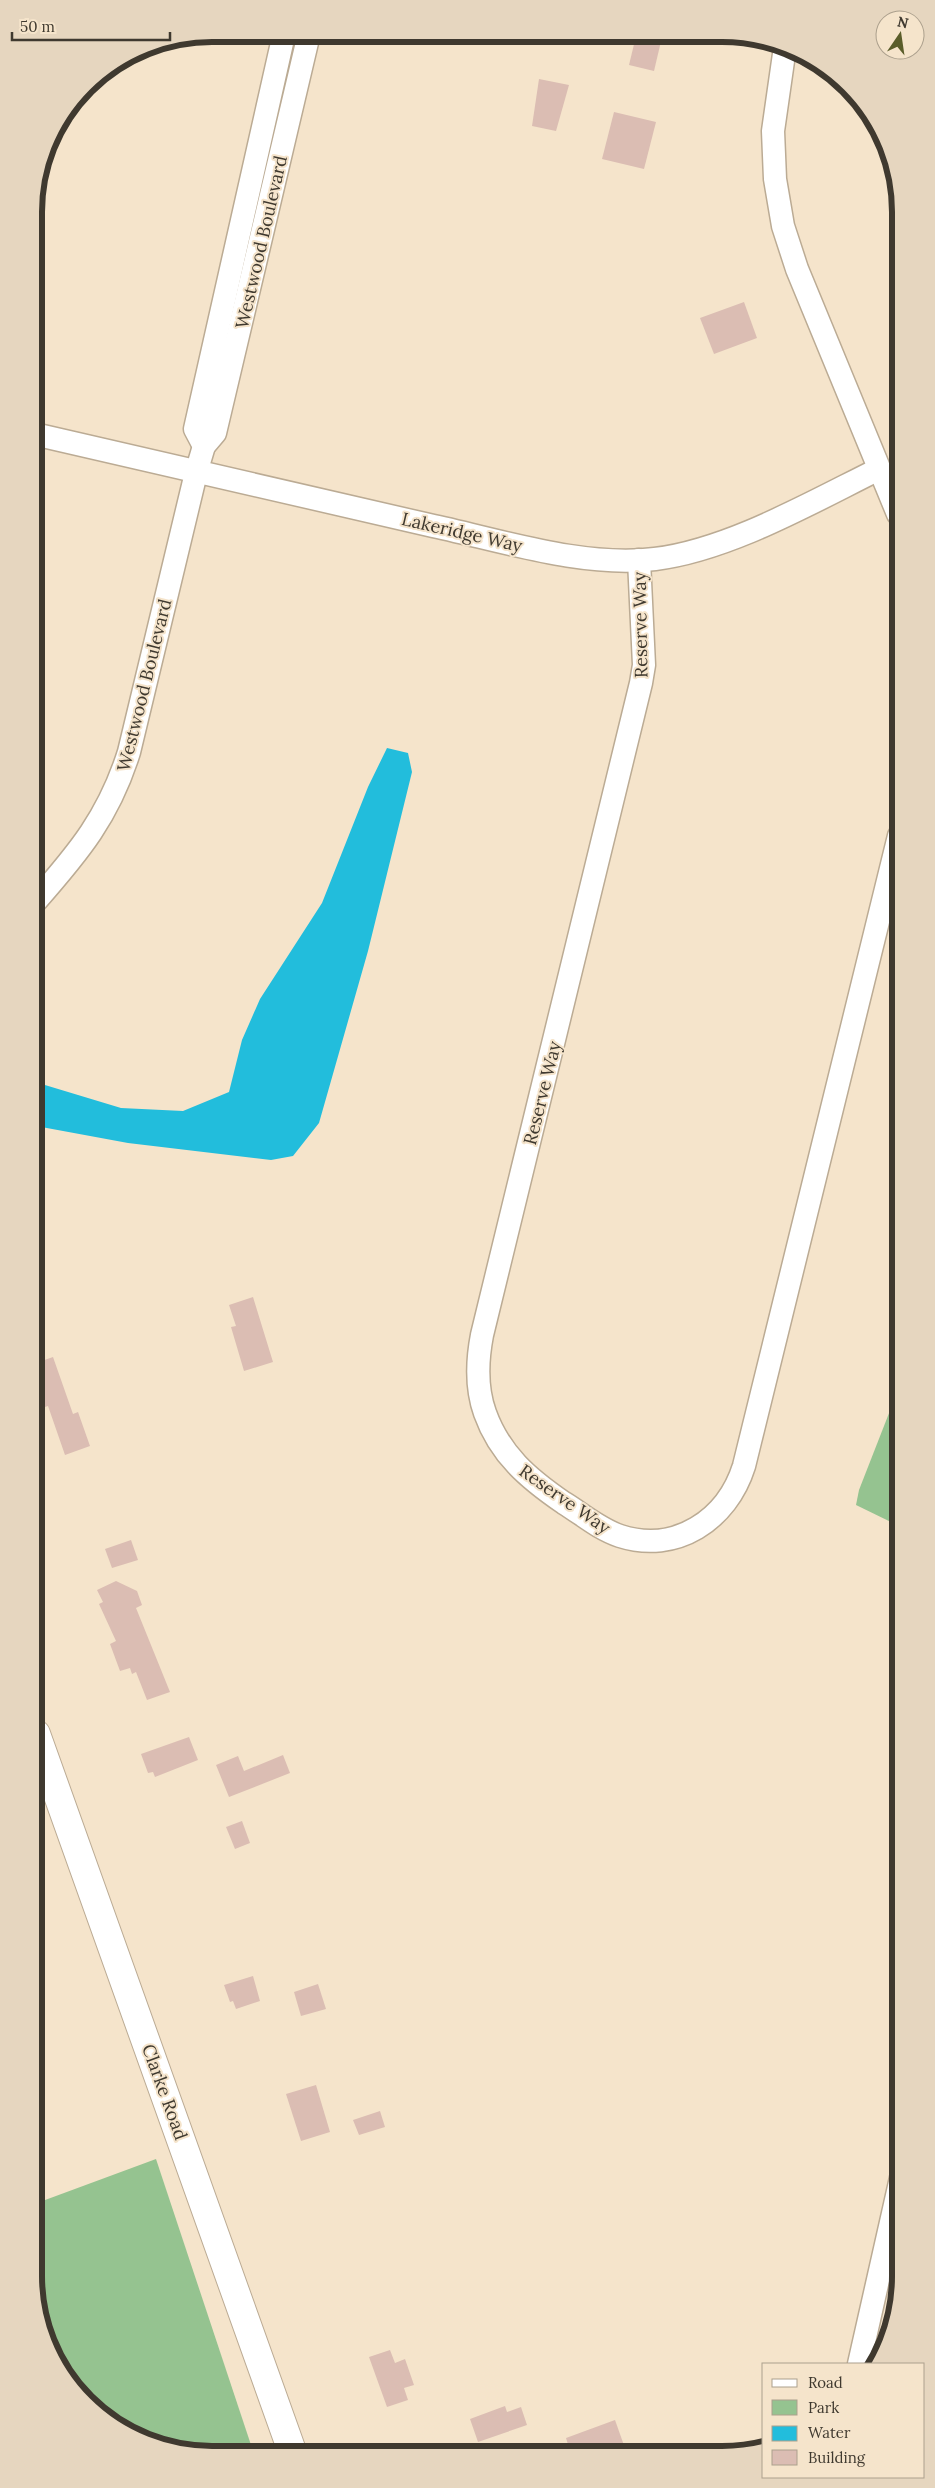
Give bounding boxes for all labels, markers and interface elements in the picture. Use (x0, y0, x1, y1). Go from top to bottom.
scale bar (12, 10, 170, 42)
north arrow (875, 10, 925, 60)
text: N (896, 12, 910, 32)
text: 50 m (20, 17, 55, 36)
street label: Westwood Boulevard (230, 153, 292, 331)
street label: Lakeridge Way (399, 507, 525, 557)
street label: Reserve Way (628, 571, 652, 678)
street label: Westwood Boulevard (111, 596, 177, 774)
street label: Reserve Way (518, 1038, 566, 1147)
street label: Reserve Way (515, 1459, 616, 1539)
street label: Clarke Road (137, 2041, 193, 2143)
legend (762, 2363, 925, 2478)
text: Road (808, 2373, 843, 2392)
text: Park (808, 2398, 839, 2417)
text: Water (808, 2423, 851, 2442)
text: Building (808, 2448, 866, 2467)

